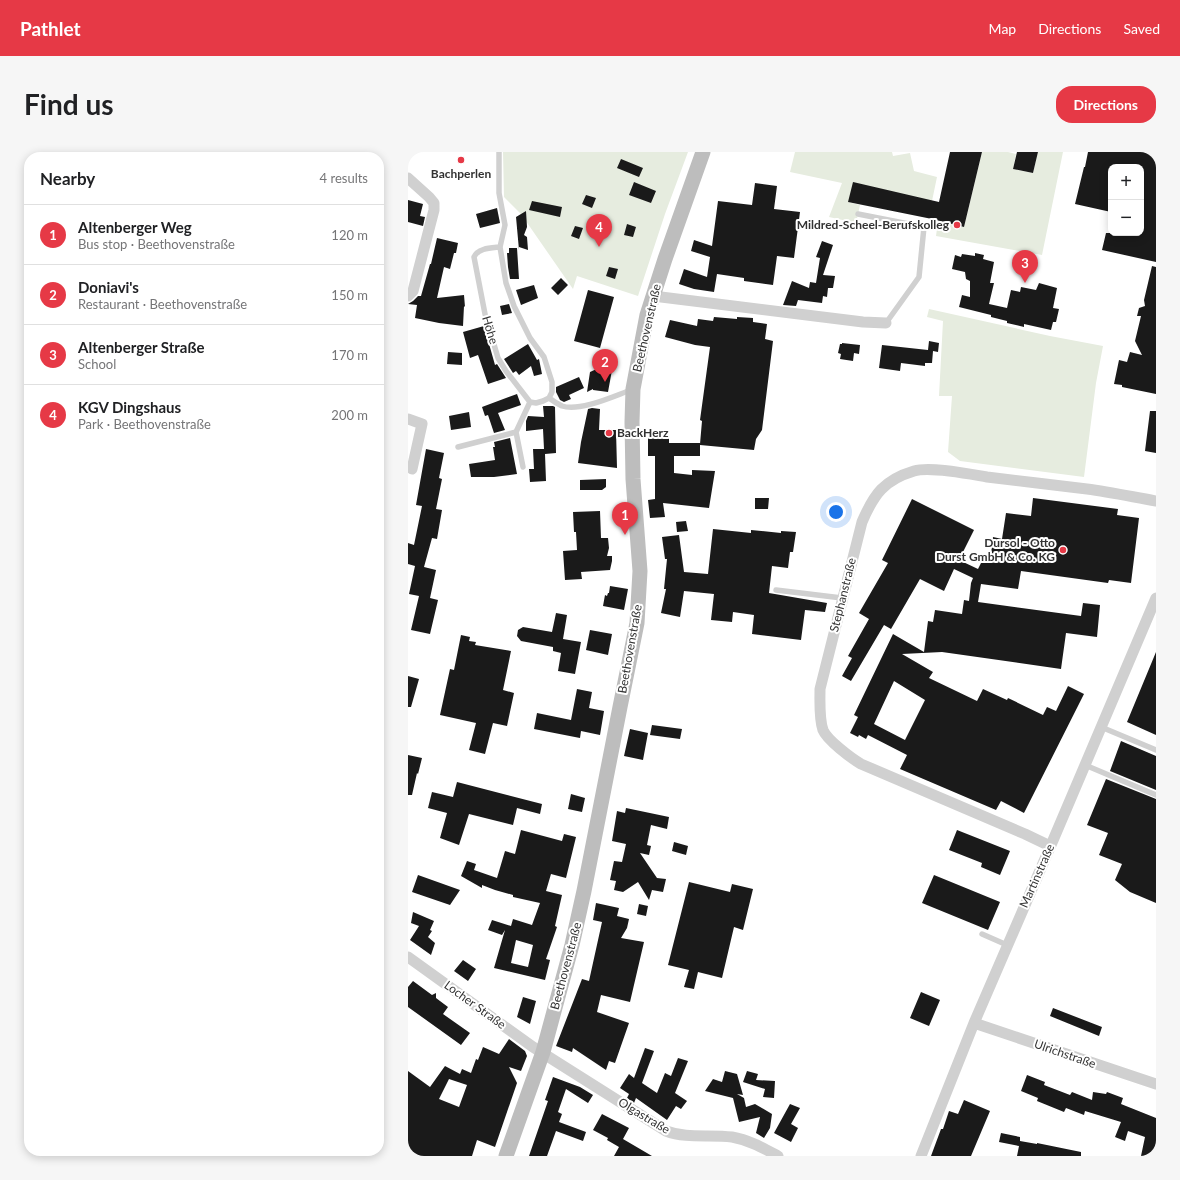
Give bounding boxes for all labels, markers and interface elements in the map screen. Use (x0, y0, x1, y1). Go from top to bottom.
text: Pathlet (20, 17, 81, 40)
text: Map (989, 20, 1016, 37)
text: Directions (1038, 20, 1101, 37)
text: Saved (1123, 20, 1160, 37)
button: Directions (1056, 86, 1156, 123)
text: Find us (24, 87, 114, 121)
marker: Bachperlen (456, 155, 466, 165)
map controls (1108, 164, 1144, 236)
button: + (1108, 164, 1144, 200)
place label: Bachperlen (431, 166, 491, 181)
text: Nearby (40, 168, 95, 189)
text: 4 results (320, 170, 368, 186)
button: − (1108, 200, 1144, 236)
pin: 4 (586, 214, 612, 247)
place label: Mildred-Scheel-Berufskolleg (797, 217, 950, 232)
text: Altenberger Weg (78, 218, 192, 236)
marker: Mildred-Scheel-Berufskolleg (952, 220, 962, 230)
text: 1 (49, 227, 57, 243)
text: 120 m (331, 227, 368, 243)
text: Bus stop · Beethovenstraße (78, 236, 235, 252)
pin: 3 (1012, 250, 1038, 283)
text: Doniavi's (78, 278, 139, 296)
street label: Beethovenstraße (629, 282, 664, 373)
text: 2 (49, 287, 57, 303)
text: 150 m (331, 287, 368, 303)
text: Restaurant · Beethovenstraße (78, 296, 247, 312)
street label: Höhe (479, 314, 502, 346)
text: Altenberger Straße (78, 338, 205, 356)
text: 3 (49, 347, 57, 363)
text: 170 m (331, 347, 368, 363)
pin: 2 (592, 349, 618, 382)
text: School (78, 356, 116, 372)
text: KGV Dingshaus (78, 398, 181, 416)
text: 4 (49, 407, 57, 423)
text: 200 m (331, 407, 368, 423)
text: Park · Beethovenstraße (78, 416, 211, 432)
place label: BackHerz (617, 425, 669, 440)
marker: BackHerz (604, 428, 614, 438)
pin: 1 (612, 502, 638, 535)
your location (826, 502, 846, 522)
place label: Dursol - Otto Durst GmbH & Co. KG (936, 535, 1055, 564)
marker: Dursol - Otto Durst GmbH & Co. KG (1058, 545, 1068, 555)
street label: Stephanstraße (826, 556, 859, 634)
street label: Beethovenstraße (614, 603, 645, 695)
street label: Martinstraße (1016, 841, 1057, 910)
street label: Beethovenstraße (547, 920, 584, 1011)
street label: Locher Straße (442, 977, 509, 1032)
street label: Ulrichstraße (1032, 1036, 1098, 1071)
street label: Olgastraße (616, 1094, 673, 1137)

